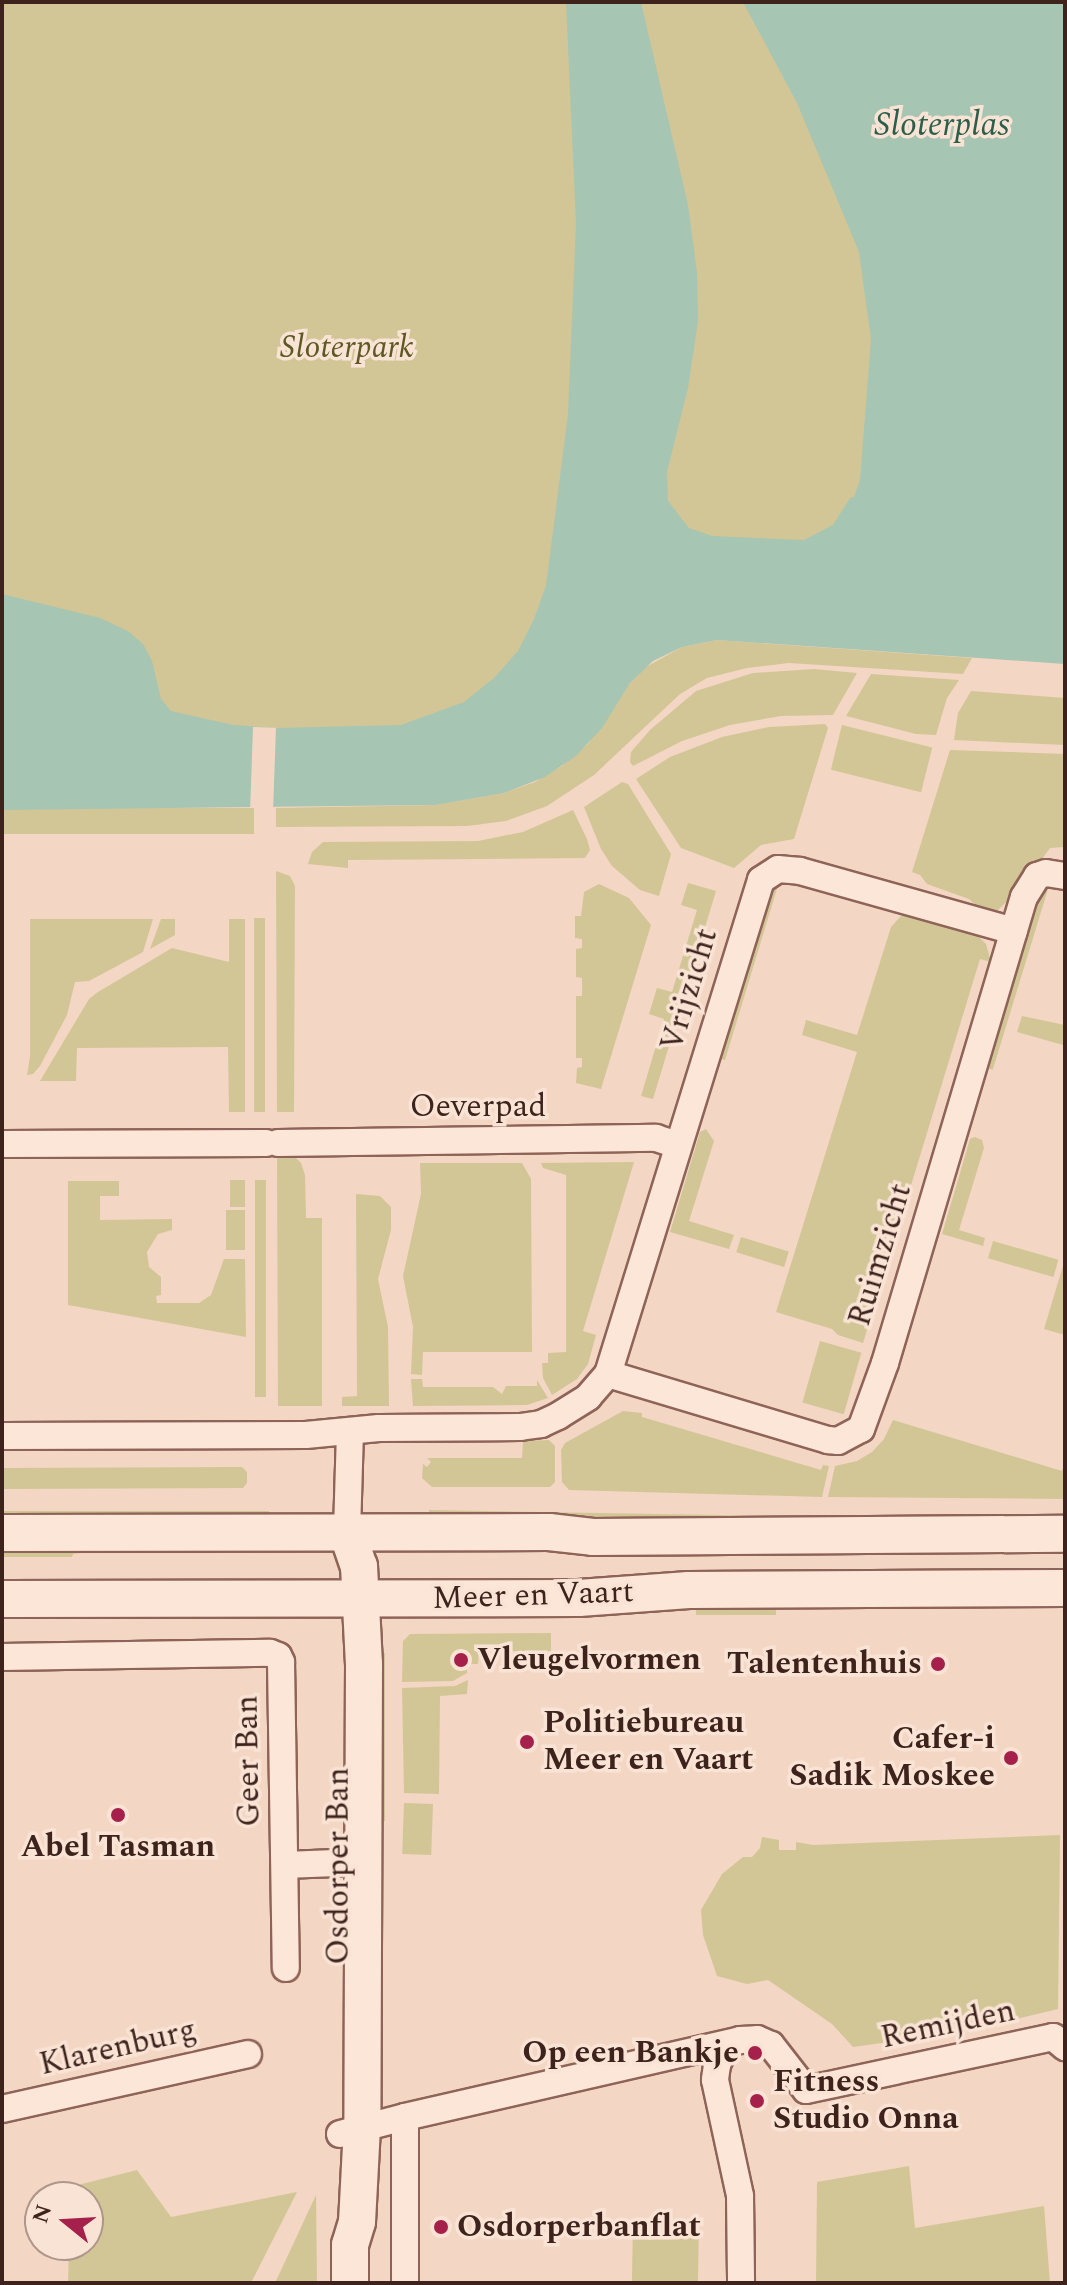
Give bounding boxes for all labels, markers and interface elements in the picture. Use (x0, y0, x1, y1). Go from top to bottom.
water label: Sloterplas (874, 106, 1010, 146)
park label: Sloterpark (280, 329, 414, 367)
street label: Vrijzicht (653, 924, 727, 1056)
street label: Oeverpad (410, 1088, 546, 1126)
street label: Ruimzicht (841, 1179, 921, 1331)
street label: Meer en Vaart (431, 1573, 635, 1619)
place label: Vleugelvormen (477, 1641, 701, 1679)
place label: Talentenhuis (727, 1645, 922, 1683)
marker: Vleugelvormen (452, 1651, 470, 1669)
marker: Talentenhuis (929, 1655, 947, 1673)
street label: Geer Ban (229, 1695, 269, 1827)
place label: Politiebureau Meer en Vaart (543, 1705, 753, 1780)
place label: Cafer-i Sadik Moskee (789, 1721, 995, 1796)
marker: Politiebureau Meer en Vaart (518, 1733, 536, 1751)
marker: Cafer-i Sadik Moskee (1002, 1749, 1020, 1767)
street label: Osdorper Ban (320, 1767, 358, 1965)
marker: Abel Tasman (109, 1806, 127, 1824)
place label: Abel Tasman (21, 1828, 215, 1866)
street label: Remijden (877, 1992, 1019, 2058)
street label: Klarenburg (36, 2011, 200, 2085)
place label: Op een Bankje (522, 2034, 739, 2072)
marker: Op een Bankje (746, 2044, 764, 2062)
place label: Fitness Studio Onna (773, 2064, 959, 2139)
marker: Fitness Studio Onna (748, 2092, 766, 2110)
north arrow (24, 2181, 104, 2261)
text: N (24, 2200, 61, 2228)
place label: Osdorperbanflat (457, 2208, 701, 2246)
marker: Osdorperbanflat (432, 2218, 450, 2236)

